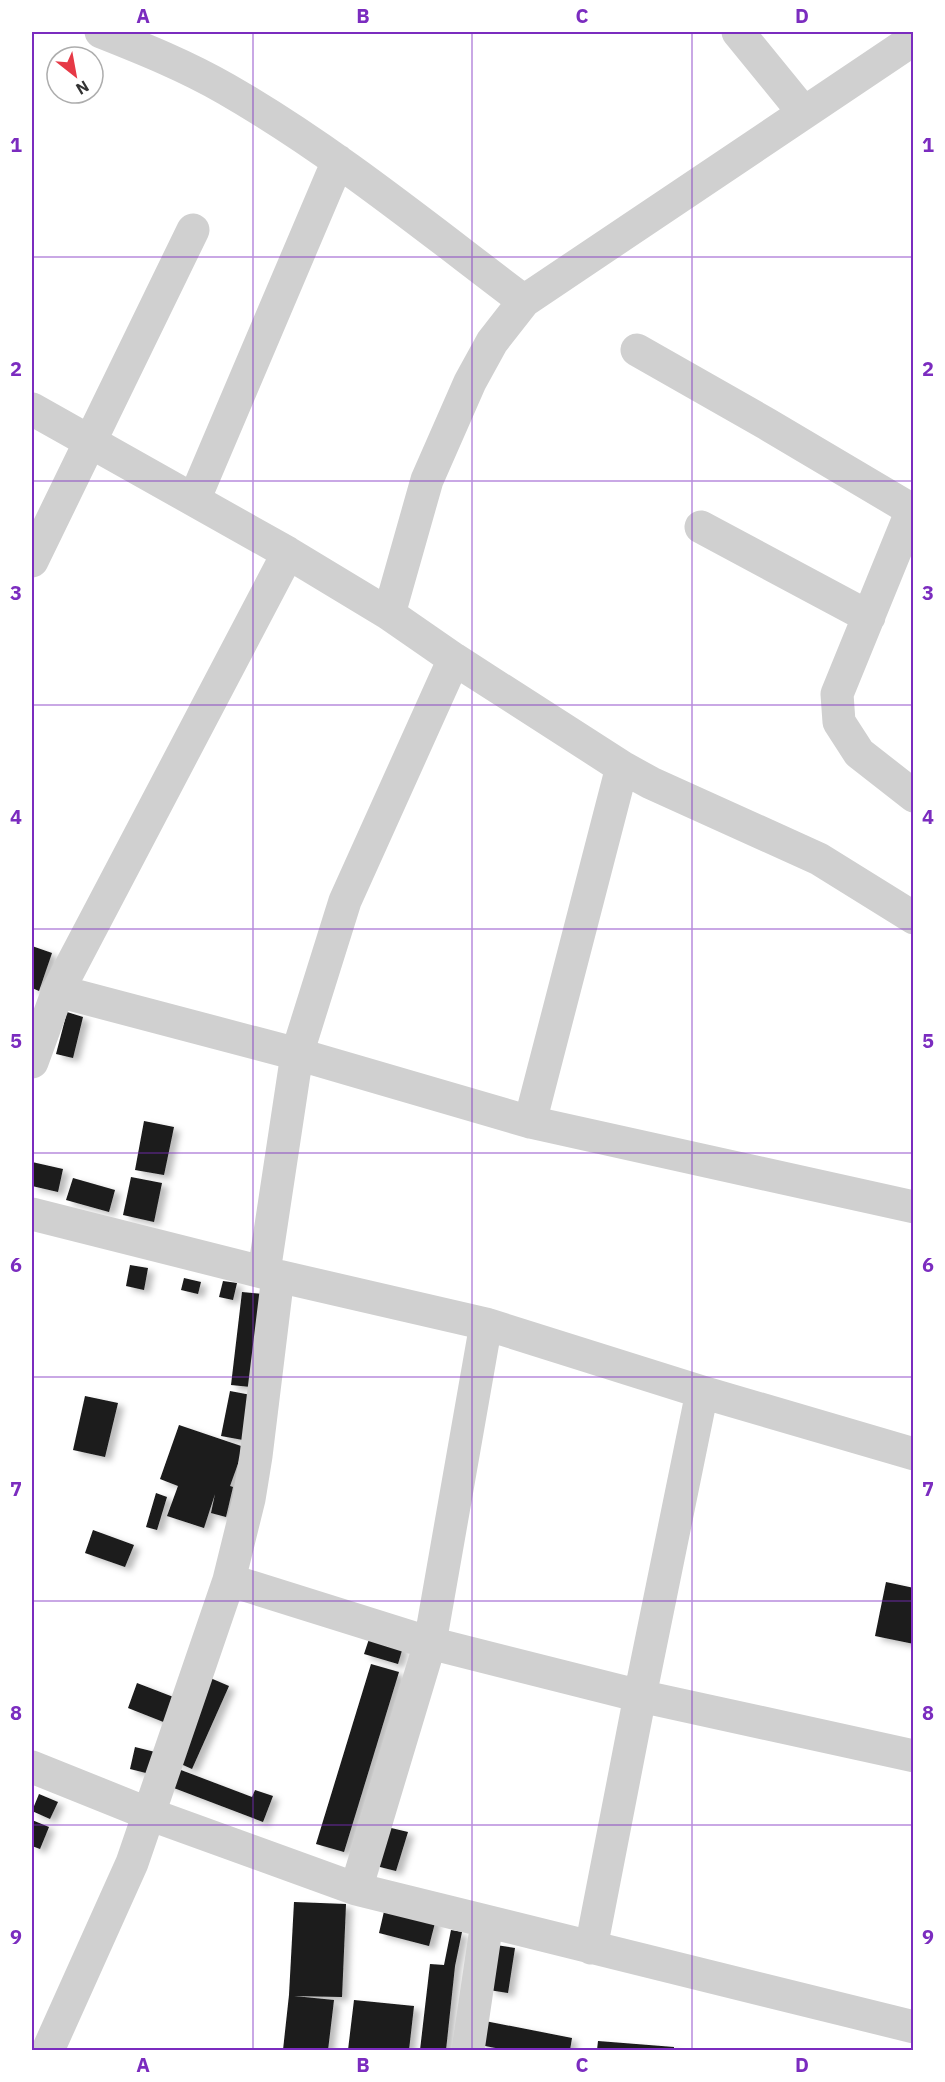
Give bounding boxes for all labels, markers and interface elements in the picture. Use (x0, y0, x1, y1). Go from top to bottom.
text: A (136, 2, 150, 29)
text: B (356, 2, 370, 29)
text: C (575, 2, 589, 29)
text: D (795, 2, 809, 29)
north arrow (45, 45, 105, 105)
text: N (73, 76, 93, 99)
text: 1 (10, 131, 22, 158)
text: 1 (922, 131, 934, 158)
text: 2 (10, 355, 22, 382)
text: 2 (922, 355, 934, 382)
text: 3 (10, 579, 22, 606)
text: 3 (922, 579, 934, 606)
text: 4 (10, 803, 22, 830)
text: 4 (922, 803, 934, 830)
text: 5 (10, 1027, 22, 1054)
text: 5 (922, 1027, 934, 1054)
text: 6 (10, 1251, 22, 1278)
text: 6 (922, 1251, 934, 1278)
text: 7 (10, 1475, 22, 1502)
text: 7 (922, 1475, 934, 1502)
text: 8 (10, 1699, 22, 1726)
text: 8 (922, 1699, 934, 1726)
text: 9 (10, 1923, 22, 1950)
text: 9 (922, 1923, 934, 1950)
text: A (136, 2051, 150, 2078)
text: B (356, 2051, 370, 2078)
text: C (575, 2051, 589, 2078)
text: D (795, 2051, 809, 2078)

